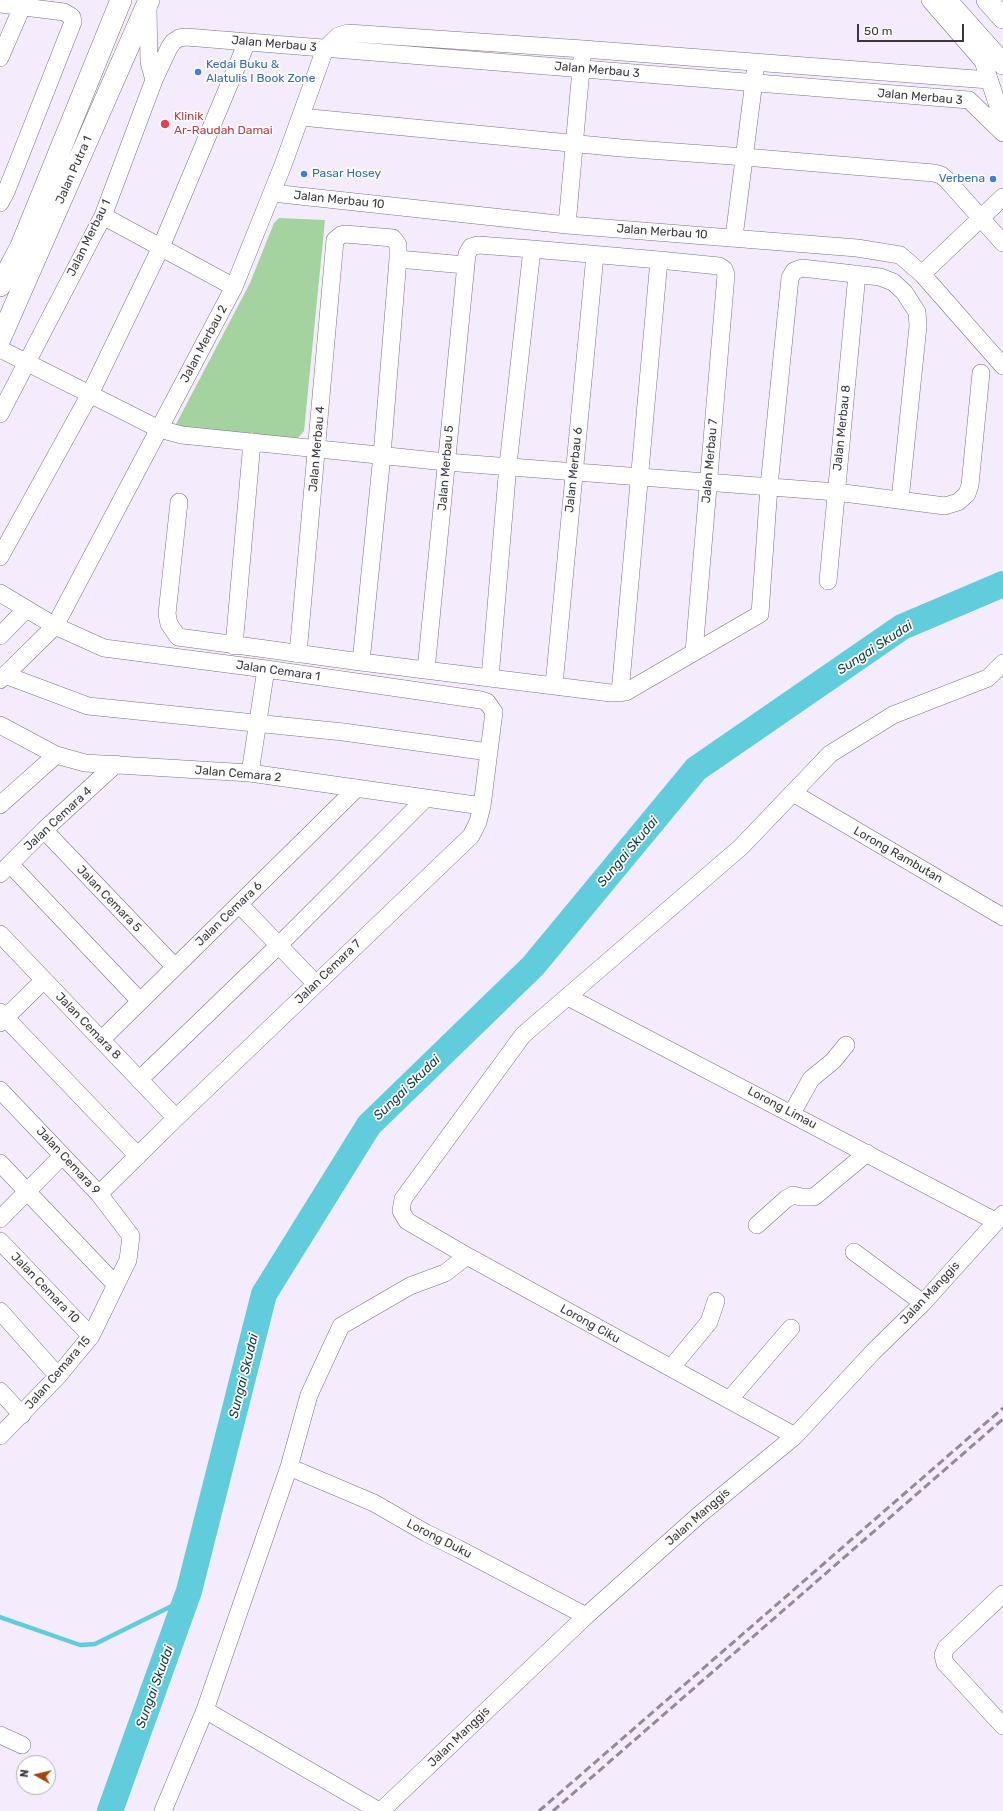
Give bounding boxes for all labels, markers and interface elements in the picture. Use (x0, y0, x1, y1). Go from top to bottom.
scale bar (859, 16, 966, 42)
text: 50 m (864, 24, 892, 38)
street label: Jalan Merbau 3 (231, 33, 317, 55)
place label: Kedai Buku & Alatulis I Book Zone (206, 58, 315, 86)
street label: Jalan Merbau 3 (554, 59, 640, 81)
marker: Kedai Buku & Alatulis I Book Zone (193, 67, 203, 77)
street label: Jalan Merbau 3 (877, 86, 963, 108)
place label: Klinik Ar-Raudah Damai (174, 110, 273, 138)
marker: Klinik Ar-Raudah Damai (159, 118, 171, 130)
street label: Jalan Putra 1 (53, 134, 95, 206)
place label: Pasar Hosey (312, 167, 381, 181)
marker: Pasar Hosey (299, 169, 309, 179)
place label: Verbena (939, 172, 985, 186)
marker: Verbena (988, 174, 998, 184)
street label: Jalan Merbau 10 (293, 188, 385, 212)
street label: Jalan Merbau 1 (64, 197, 114, 279)
street label: Jalan Merbau 10 (616, 222, 708, 242)
street label: Jalan Merbau 2 (178, 303, 230, 385)
street label: Jalan Merbau 8 (830, 384, 854, 472)
street label: Jalan Merbau 4 (306, 405, 328, 493)
street label: Jalan Merbau 7 (699, 418, 721, 504)
street label: Jalan Merbau 5 (435, 425, 457, 511)
street label: Jalan Merbau 6 (562, 427, 586, 513)
water label: Sungai Skudai (834, 618, 916, 678)
street label: Jalan Cemara 1 (235, 658, 321, 684)
street label: Jalan Cemara 2 (194, 763, 282, 785)
street label: Jalan Cemara 4 (21, 784, 95, 854)
water label: Sungai Skudai (594, 814, 662, 890)
street label: Lorong Rambutan (851, 824, 945, 886)
street label: Jalan Cemara 5 (74, 863, 144, 935)
street label: Jalan Cemara 6 (193, 879, 265, 949)
street label: Jalan Cemara 7 (292, 937, 364, 1007)
street label: Jalan Cemara 8 (52, 989, 124, 1063)
water label: Sungai Skudai (370, 1052, 444, 1124)
street label: Lorong Limau (745, 1084, 819, 1132)
street label: Jalan Cemara 9 (33, 1124, 103, 1198)
street label: Jalan Cemara 10 (8, 1250, 82, 1326)
street label: Jalan Manggis (897, 1259, 963, 1327)
street label: Lorong Ciku (557, 1302, 623, 1346)
water label: Sungai Skudai (226, 1332, 262, 1420)
street label: Jalan Cemara 15 (22, 1333, 94, 1413)
street label: Jalan Manggis (663, 1485, 733, 1549)
street label: Lorong Duku (404, 1516, 474, 1562)
water label: Sungai Skudai (133, 1644, 177, 1730)
street label: Jalan Manggis (425, 1704, 493, 1770)
north arrow (16, 1755, 56, 1795)
text: N (18, 1769, 32, 1778)

